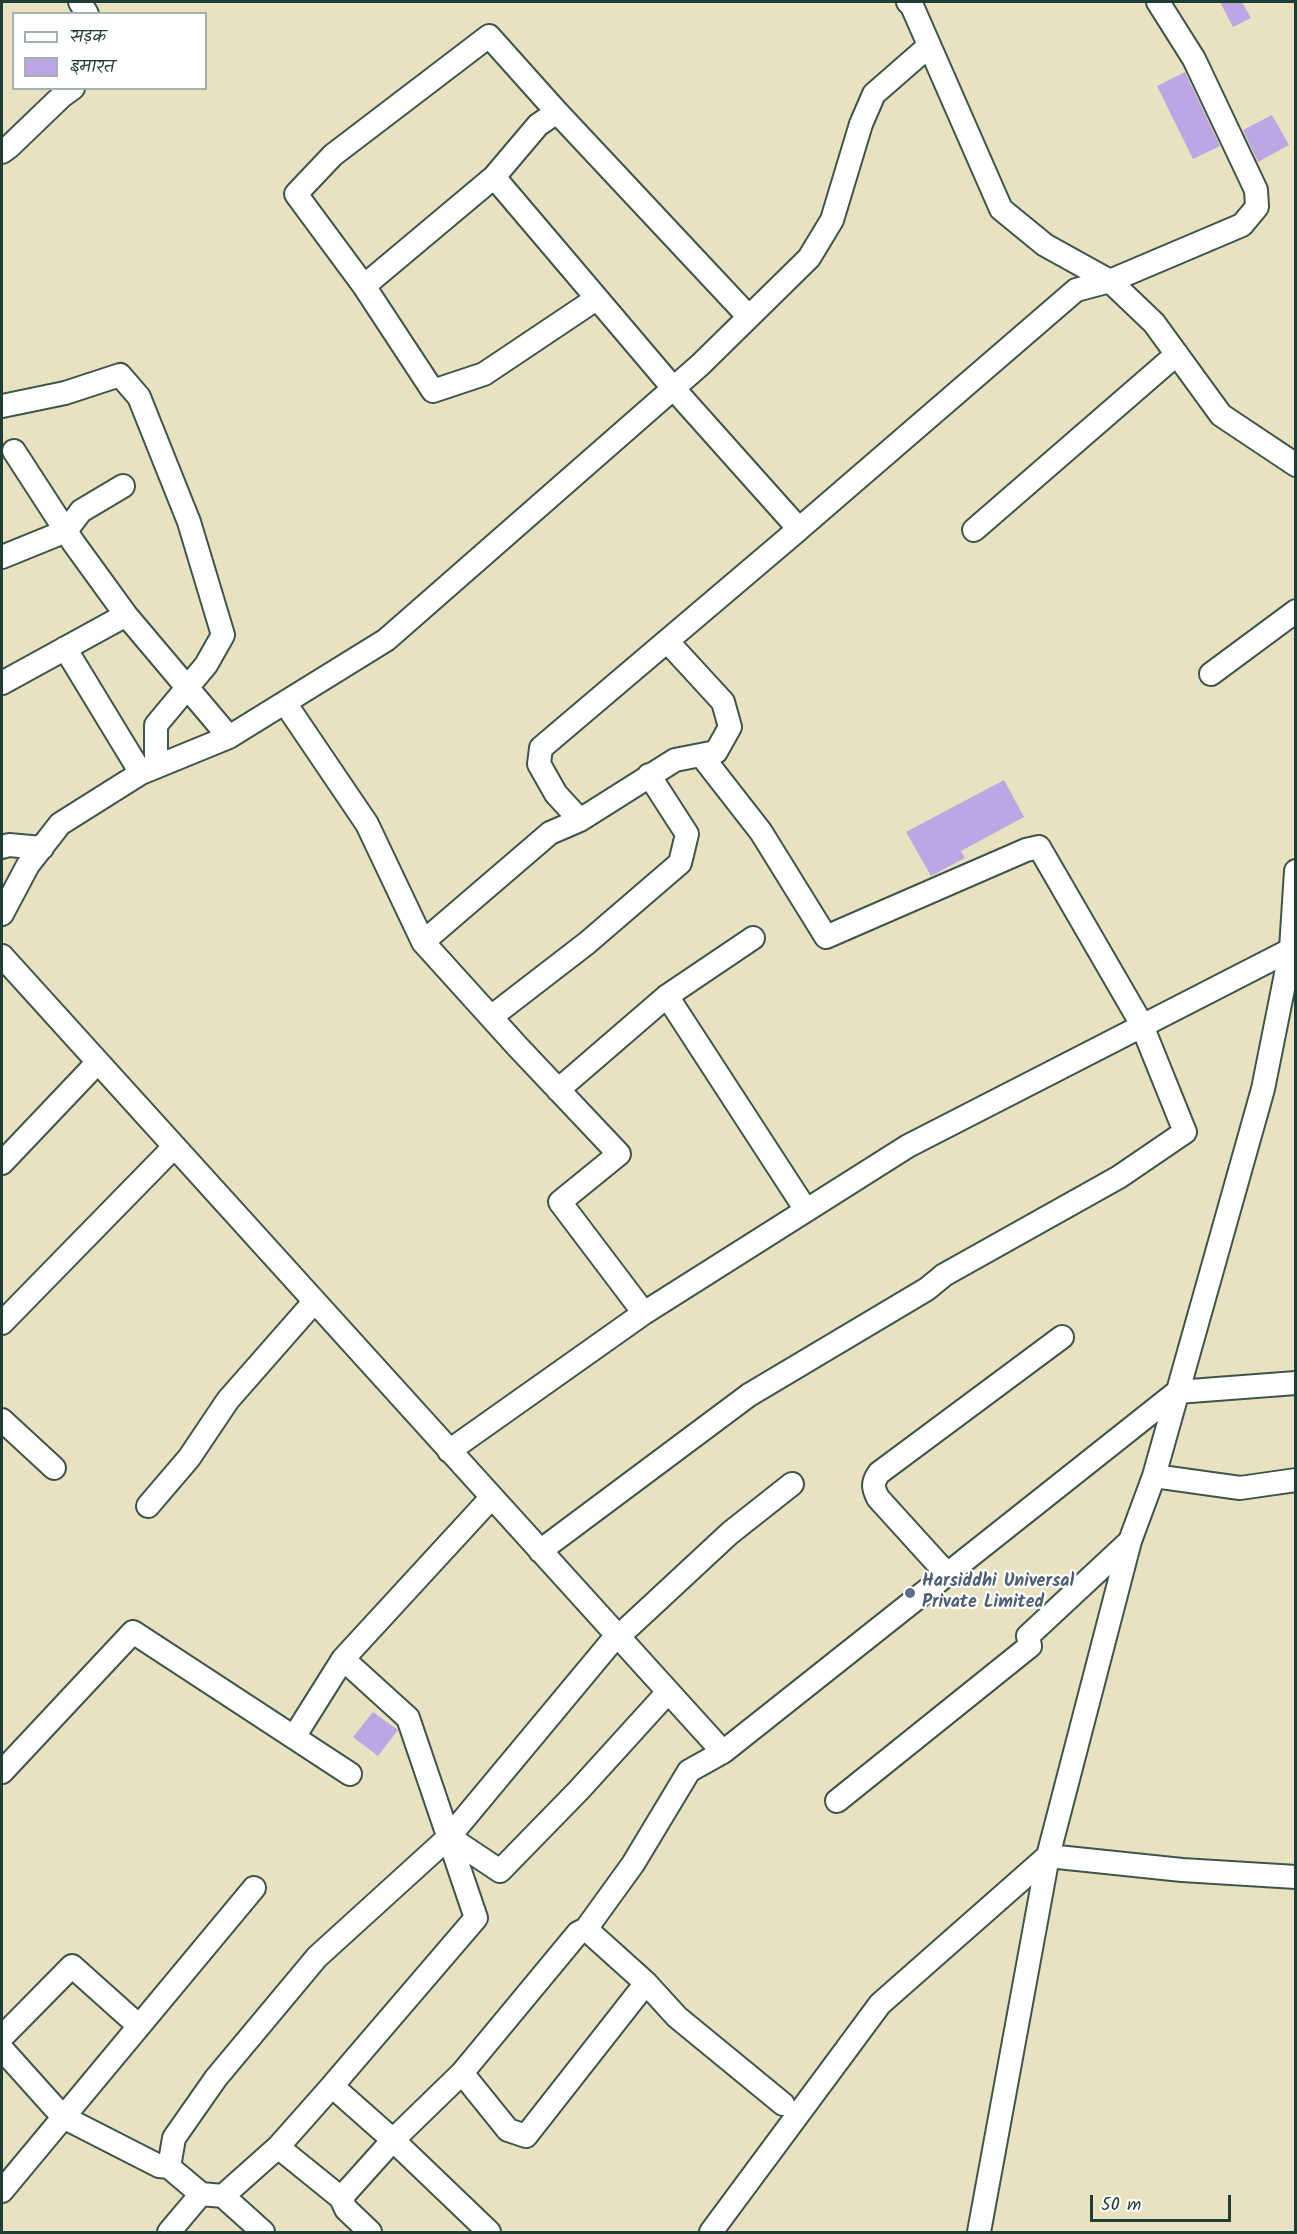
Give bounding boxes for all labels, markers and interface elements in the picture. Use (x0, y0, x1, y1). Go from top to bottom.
legend (12, 12, 207, 90)
text: सड़क (70, 23, 106, 52)
text: इमारत (70, 53, 114, 82)
place label: Harsiddhi Universal Private Limited (922, 1572, 1074, 1614)
marker: Harsiddhi Universal Private Limited (903, 1586, 917, 1600)
scale bar (1093, 2183, 1234, 2221)
text: 50 m (1101, 2191, 1141, 2220)

